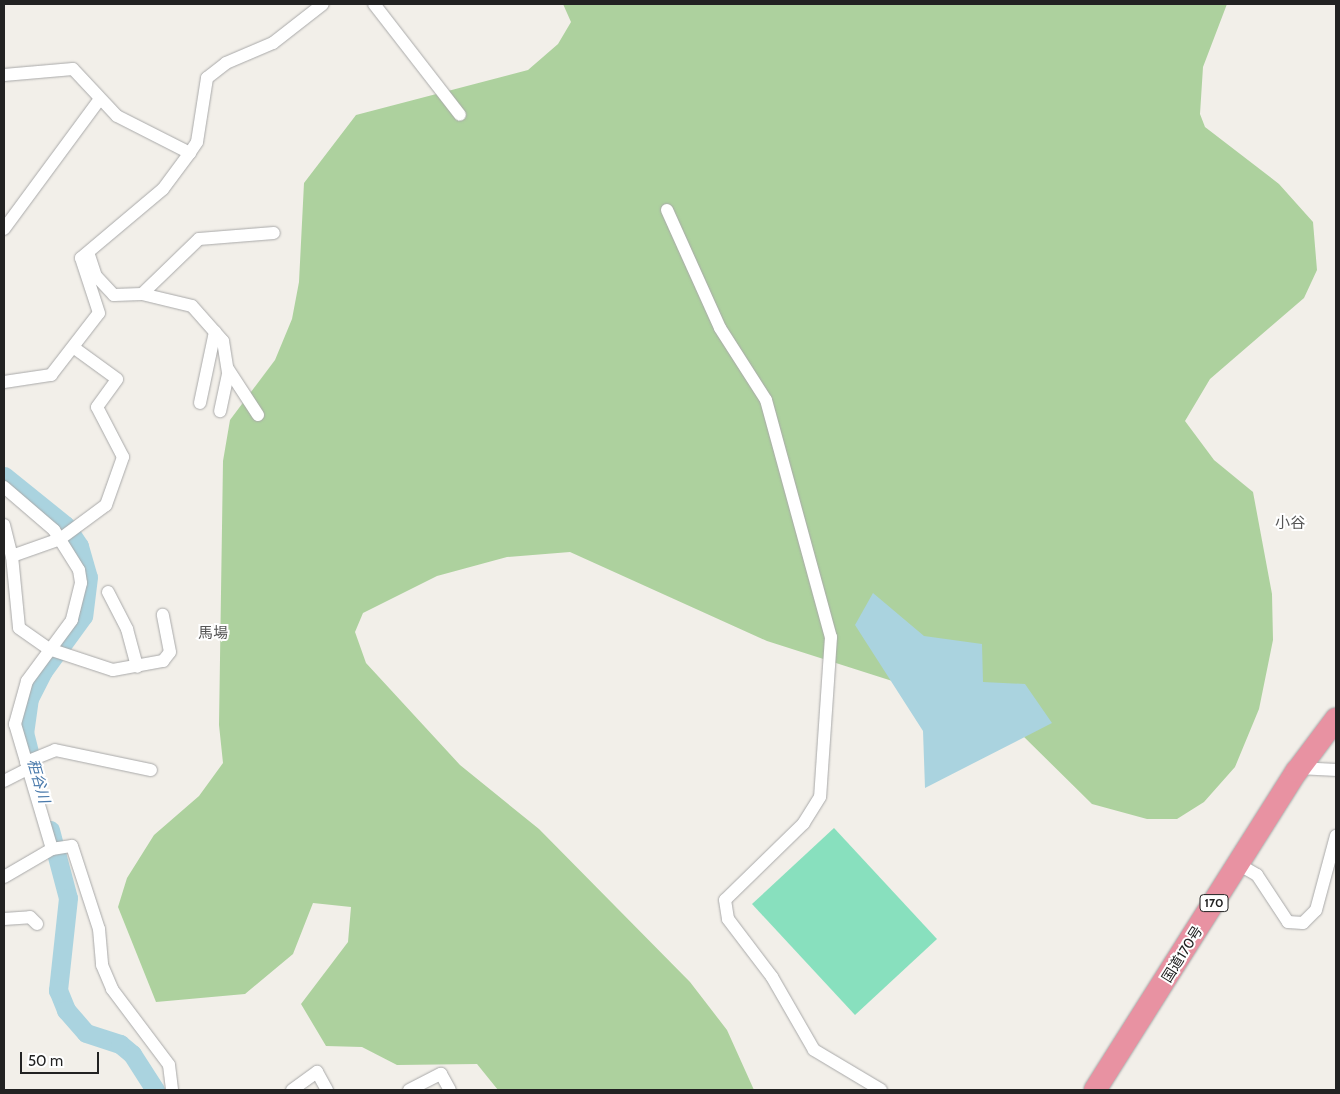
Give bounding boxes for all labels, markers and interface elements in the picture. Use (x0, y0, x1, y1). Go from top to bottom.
district label: 小谷 (1275, 515, 1305, 533)
district label: 馬場 (198, 625, 228, 643)
water label: 秬谷川 (23, 757, 53, 805)
road number: 170 (1199, 894, 1229, 912)
street label: 国道170号 (1158, 923, 1206, 985)
scale bar (22, 1042, 101, 1074)
text: 50 m (28, 1052, 63, 1070)

